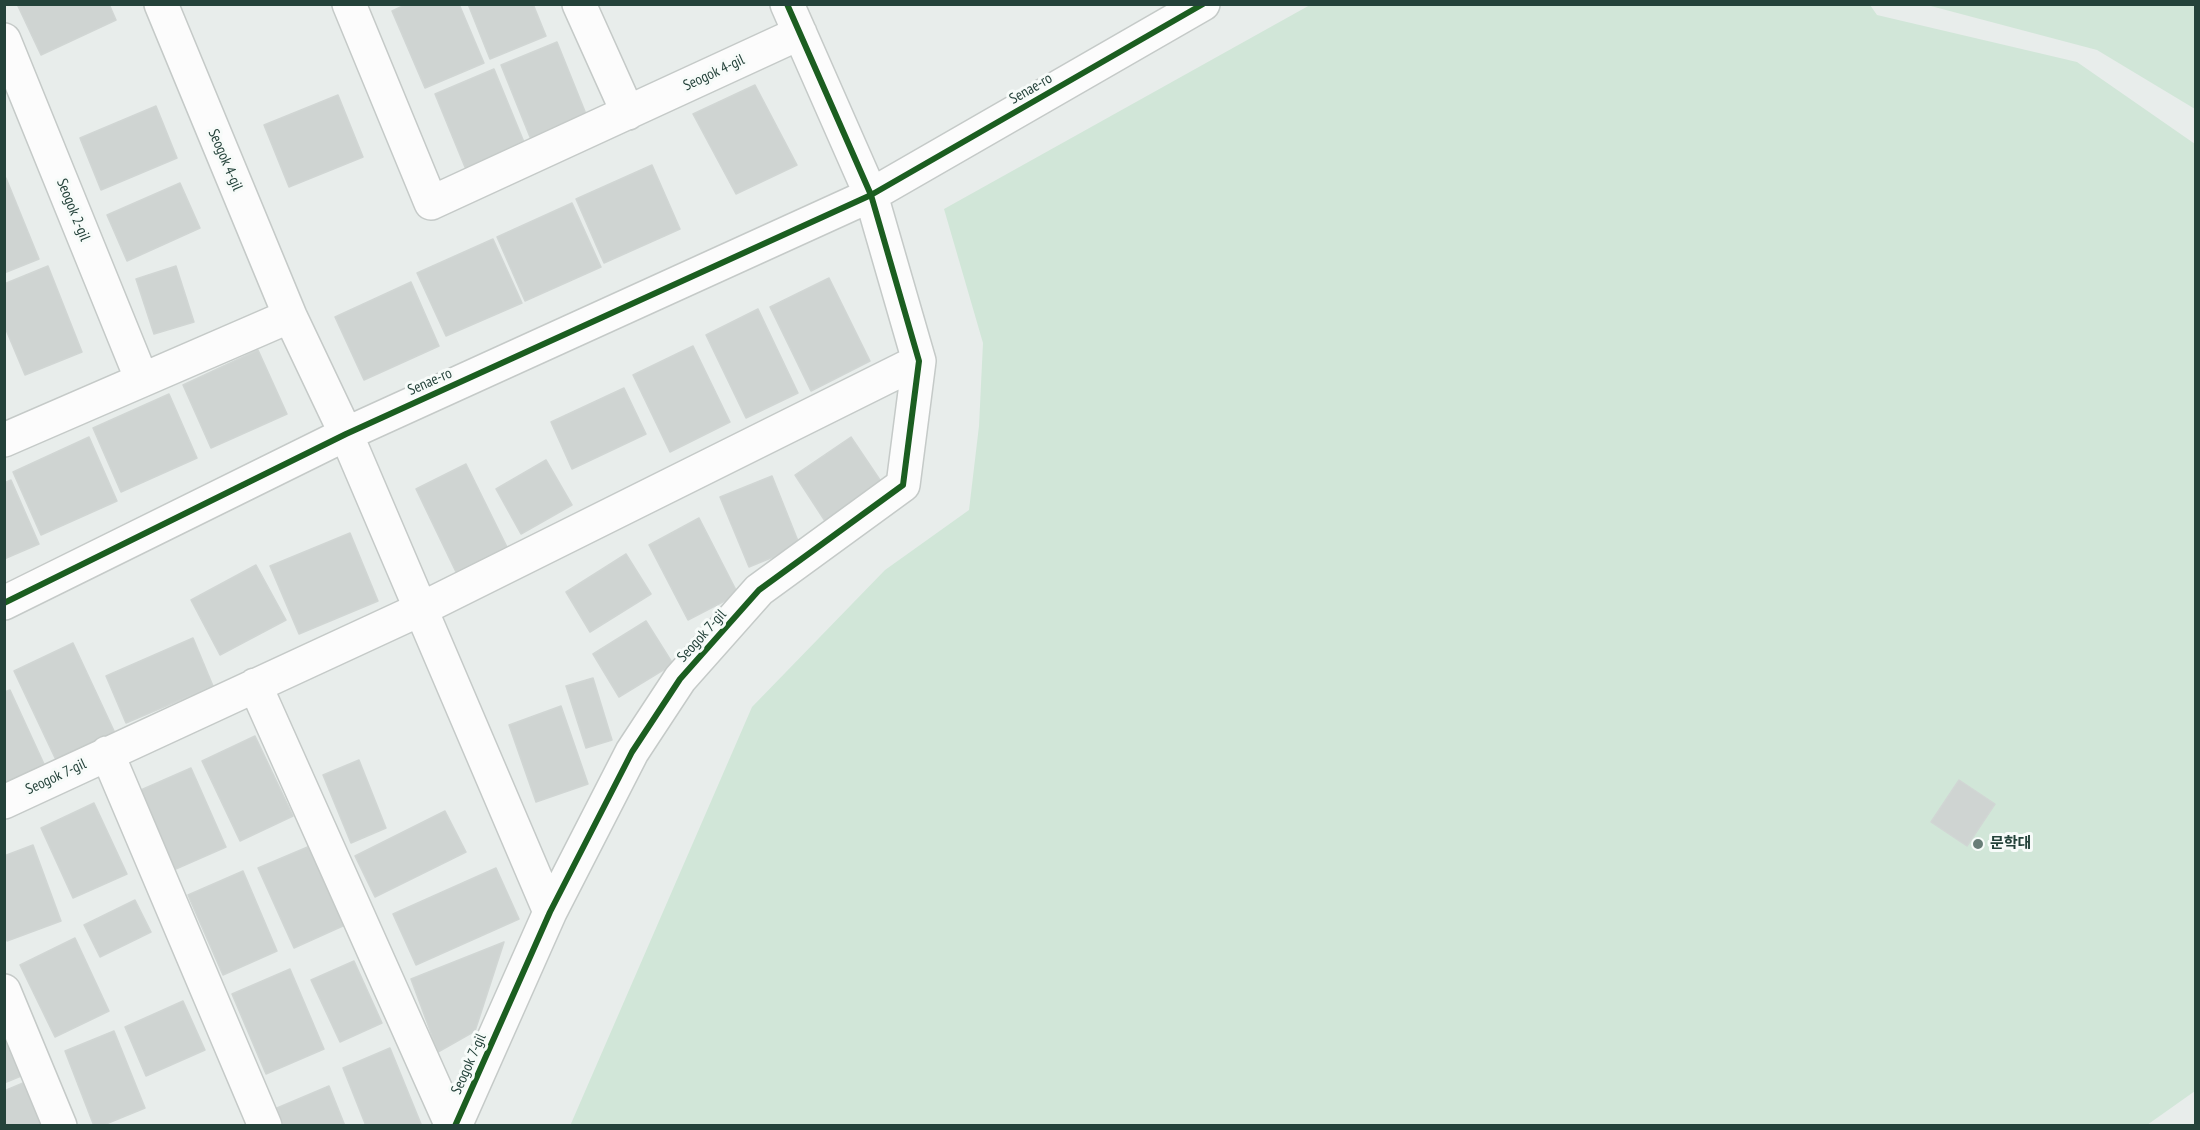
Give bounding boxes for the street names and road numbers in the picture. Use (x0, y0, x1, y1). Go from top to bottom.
street label: Seogok 4-gil (681, 51, 747, 95)
street label: Senae-ro (1006, 70, 1056, 108)
street label: Seogok 4-gil (204, 126, 246, 194)
street label: Seogok 2-gil (52, 176, 94, 244)
street label: Senae-ro (405, 364, 455, 400)
street label: Seogok 7-gil (674, 606, 730, 666)
street label: Seogok 7-gil (23, 755, 89, 799)
street label: Seogok 7-gil (448, 1031, 490, 1097)

